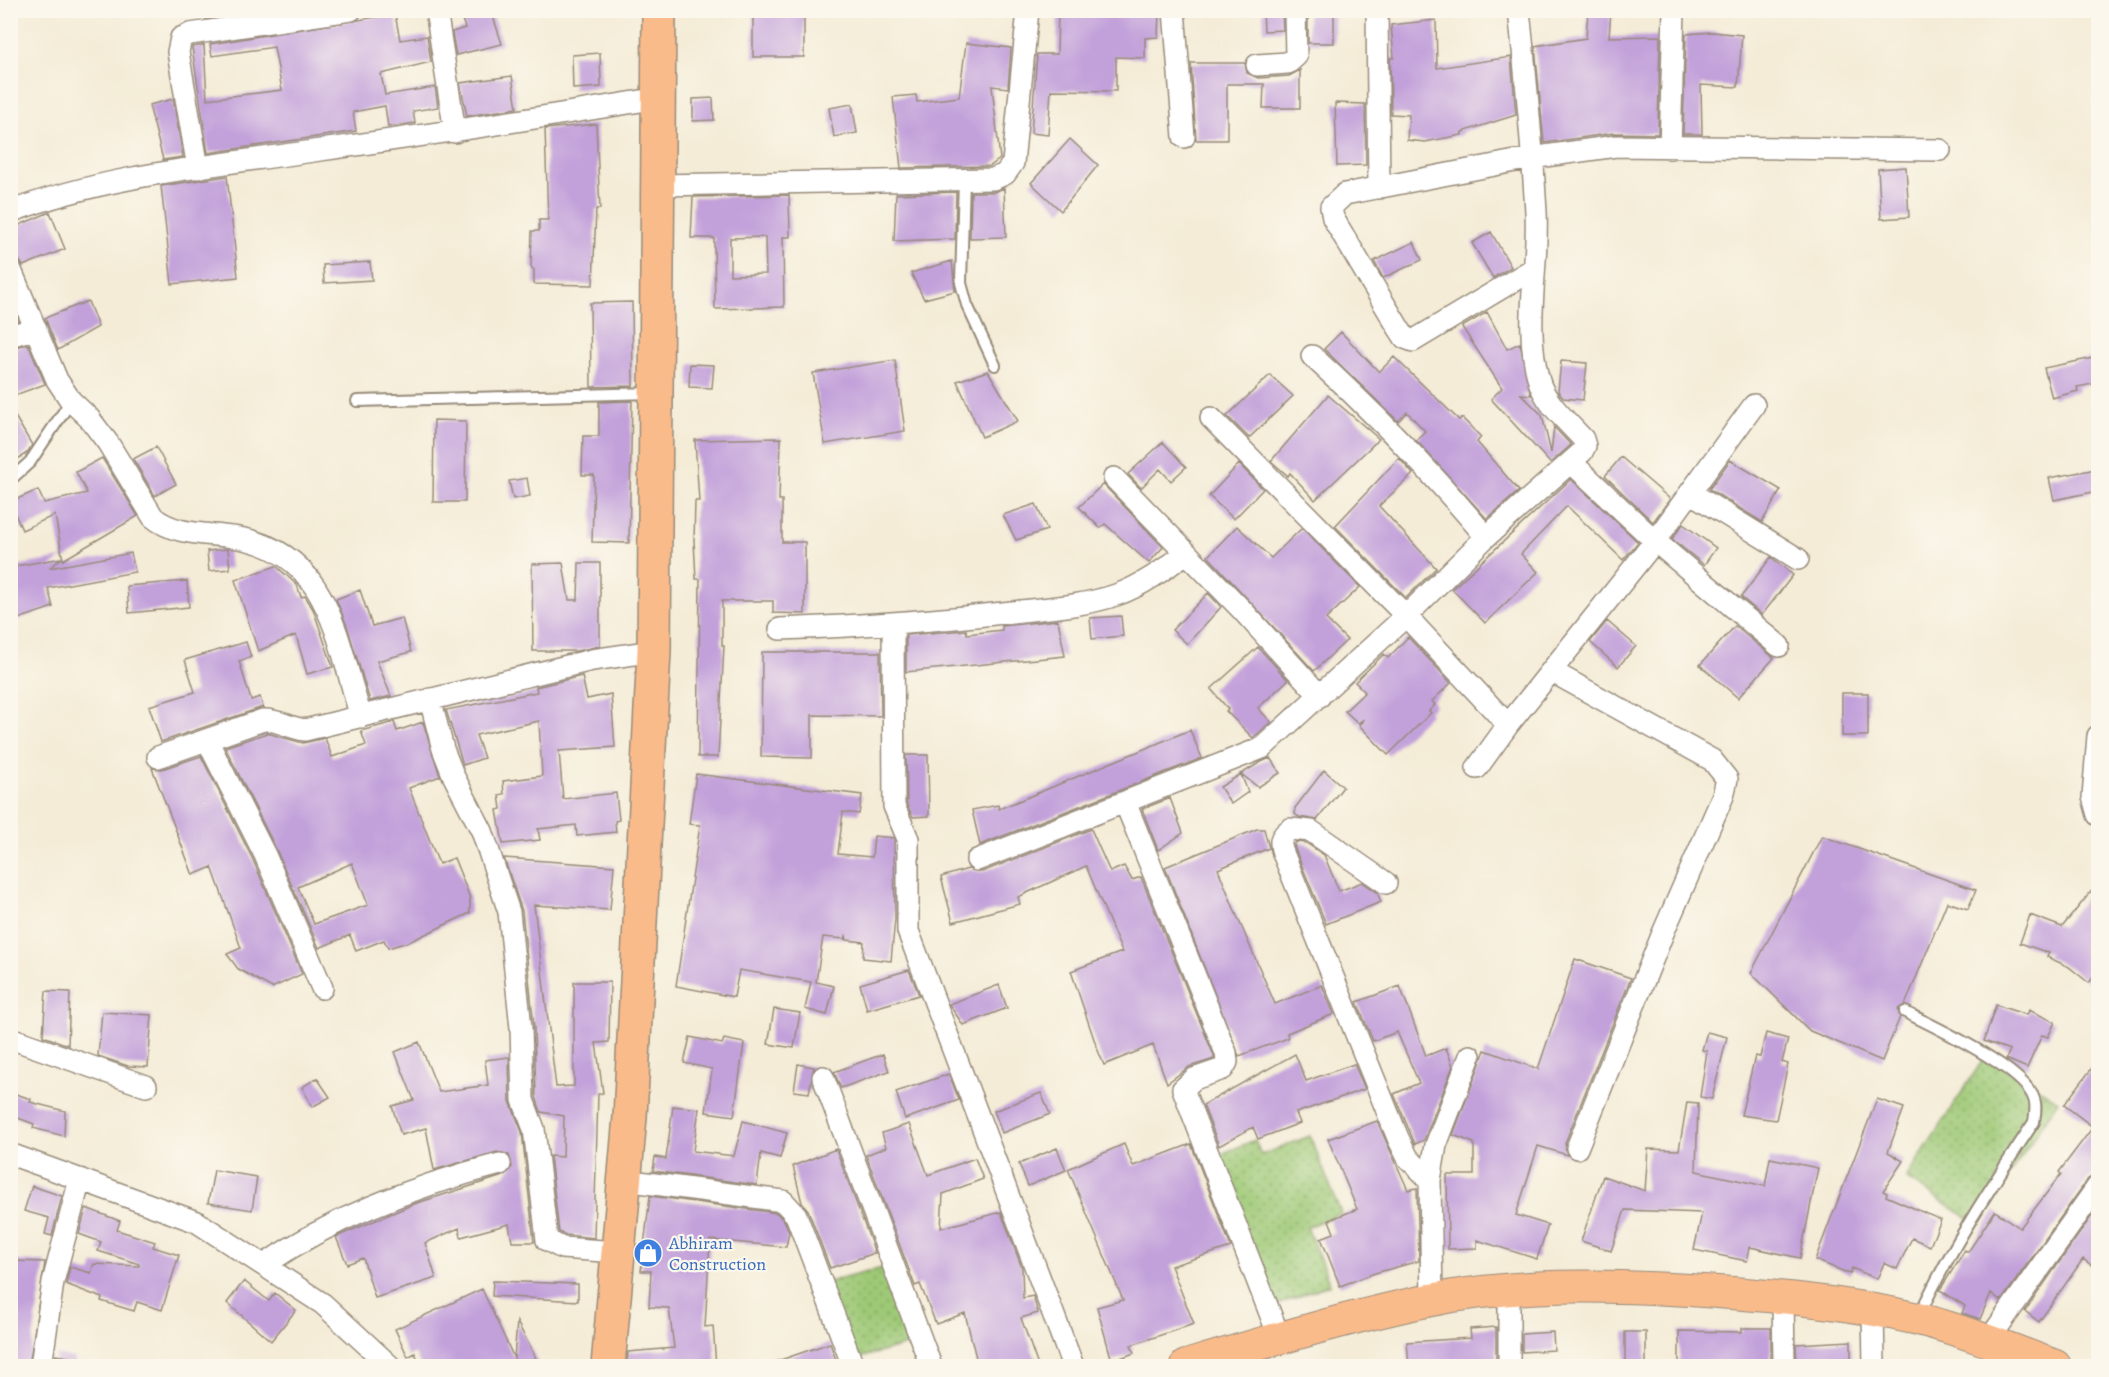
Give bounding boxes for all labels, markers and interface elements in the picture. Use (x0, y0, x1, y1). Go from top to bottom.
place label: Abhiram Construction (668, 1231, 766, 1276)
shop icon: Abhiram Construction (632, 1237, 664, 1269)

